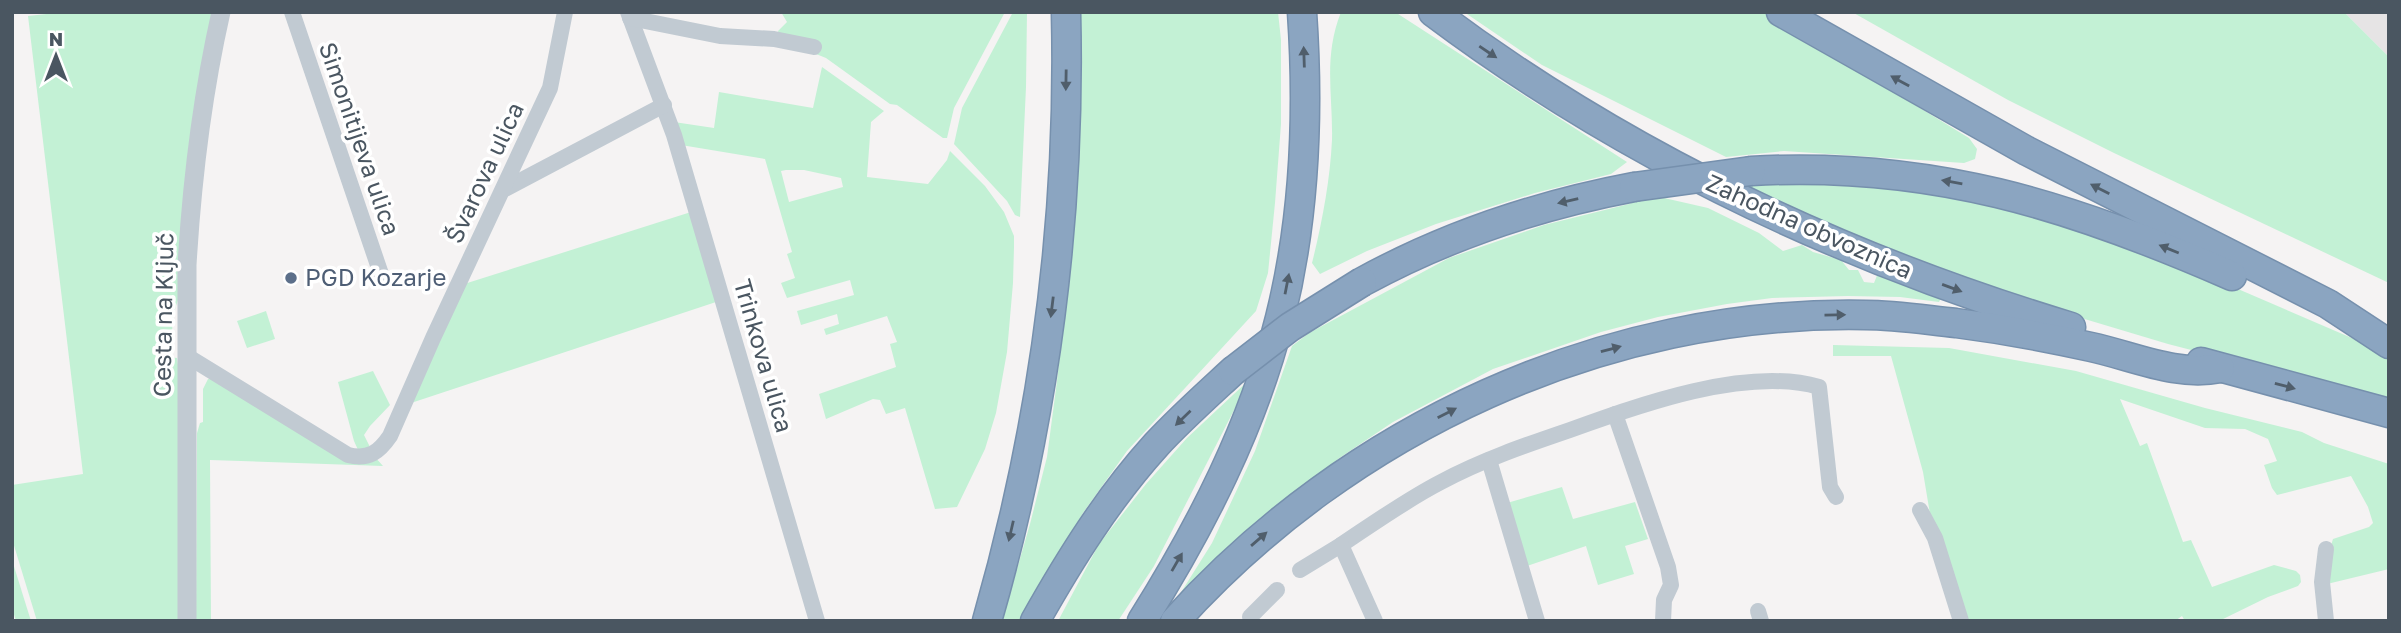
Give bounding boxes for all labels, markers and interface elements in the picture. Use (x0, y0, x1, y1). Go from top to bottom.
north arrow (21, 21, 91, 91)
text: N (49, 27, 63, 50)
street label: Simonitijeva ulica (314, 38, 407, 239)
one-way arrow (1479, 45, 1498, 58)
one-way arrow (1299, 46, 1310, 68)
one-way arrow (1061, 70, 1072, 92)
one-way arrow (1890, 75, 1909, 87)
street label: Švarova ulica (438, 97, 529, 247)
street label: Zahodna obvoznica (1702, 167, 1917, 284)
one-way arrow (1941, 176, 1963, 187)
one-way arrow (2089, 184, 2109, 196)
one-way arrow (1556, 196, 1578, 207)
street label: Cesta na Ključ (147, 232, 178, 397)
one-way arrow (2158, 243, 2179, 254)
place label: PGD Kozarje (305, 262, 446, 291)
marker: PGD Kozarje (283, 270, 299, 286)
one-way arrow (1282, 273, 1293, 295)
street label: Trinkova ulica (729, 276, 800, 435)
one-way arrow (1941, 283, 1962, 294)
one-way arrow (1046, 297, 1057, 319)
one-way arrow (1825, 309, 1847, 321)
one-way arrow (1601, 343, 1622, 353)
one-way arrow (2275, 381, 2296, 391)
one-way arrow (1437, 407, 1457, 418)
one-way arrow (1175, 409, 1192, 425)
one-way arrow (1005, 520, 1016, 542)
one-way arrow (1250, 531, 1268, 547)
one-way arrow (1171, 553, 1183, 572)

